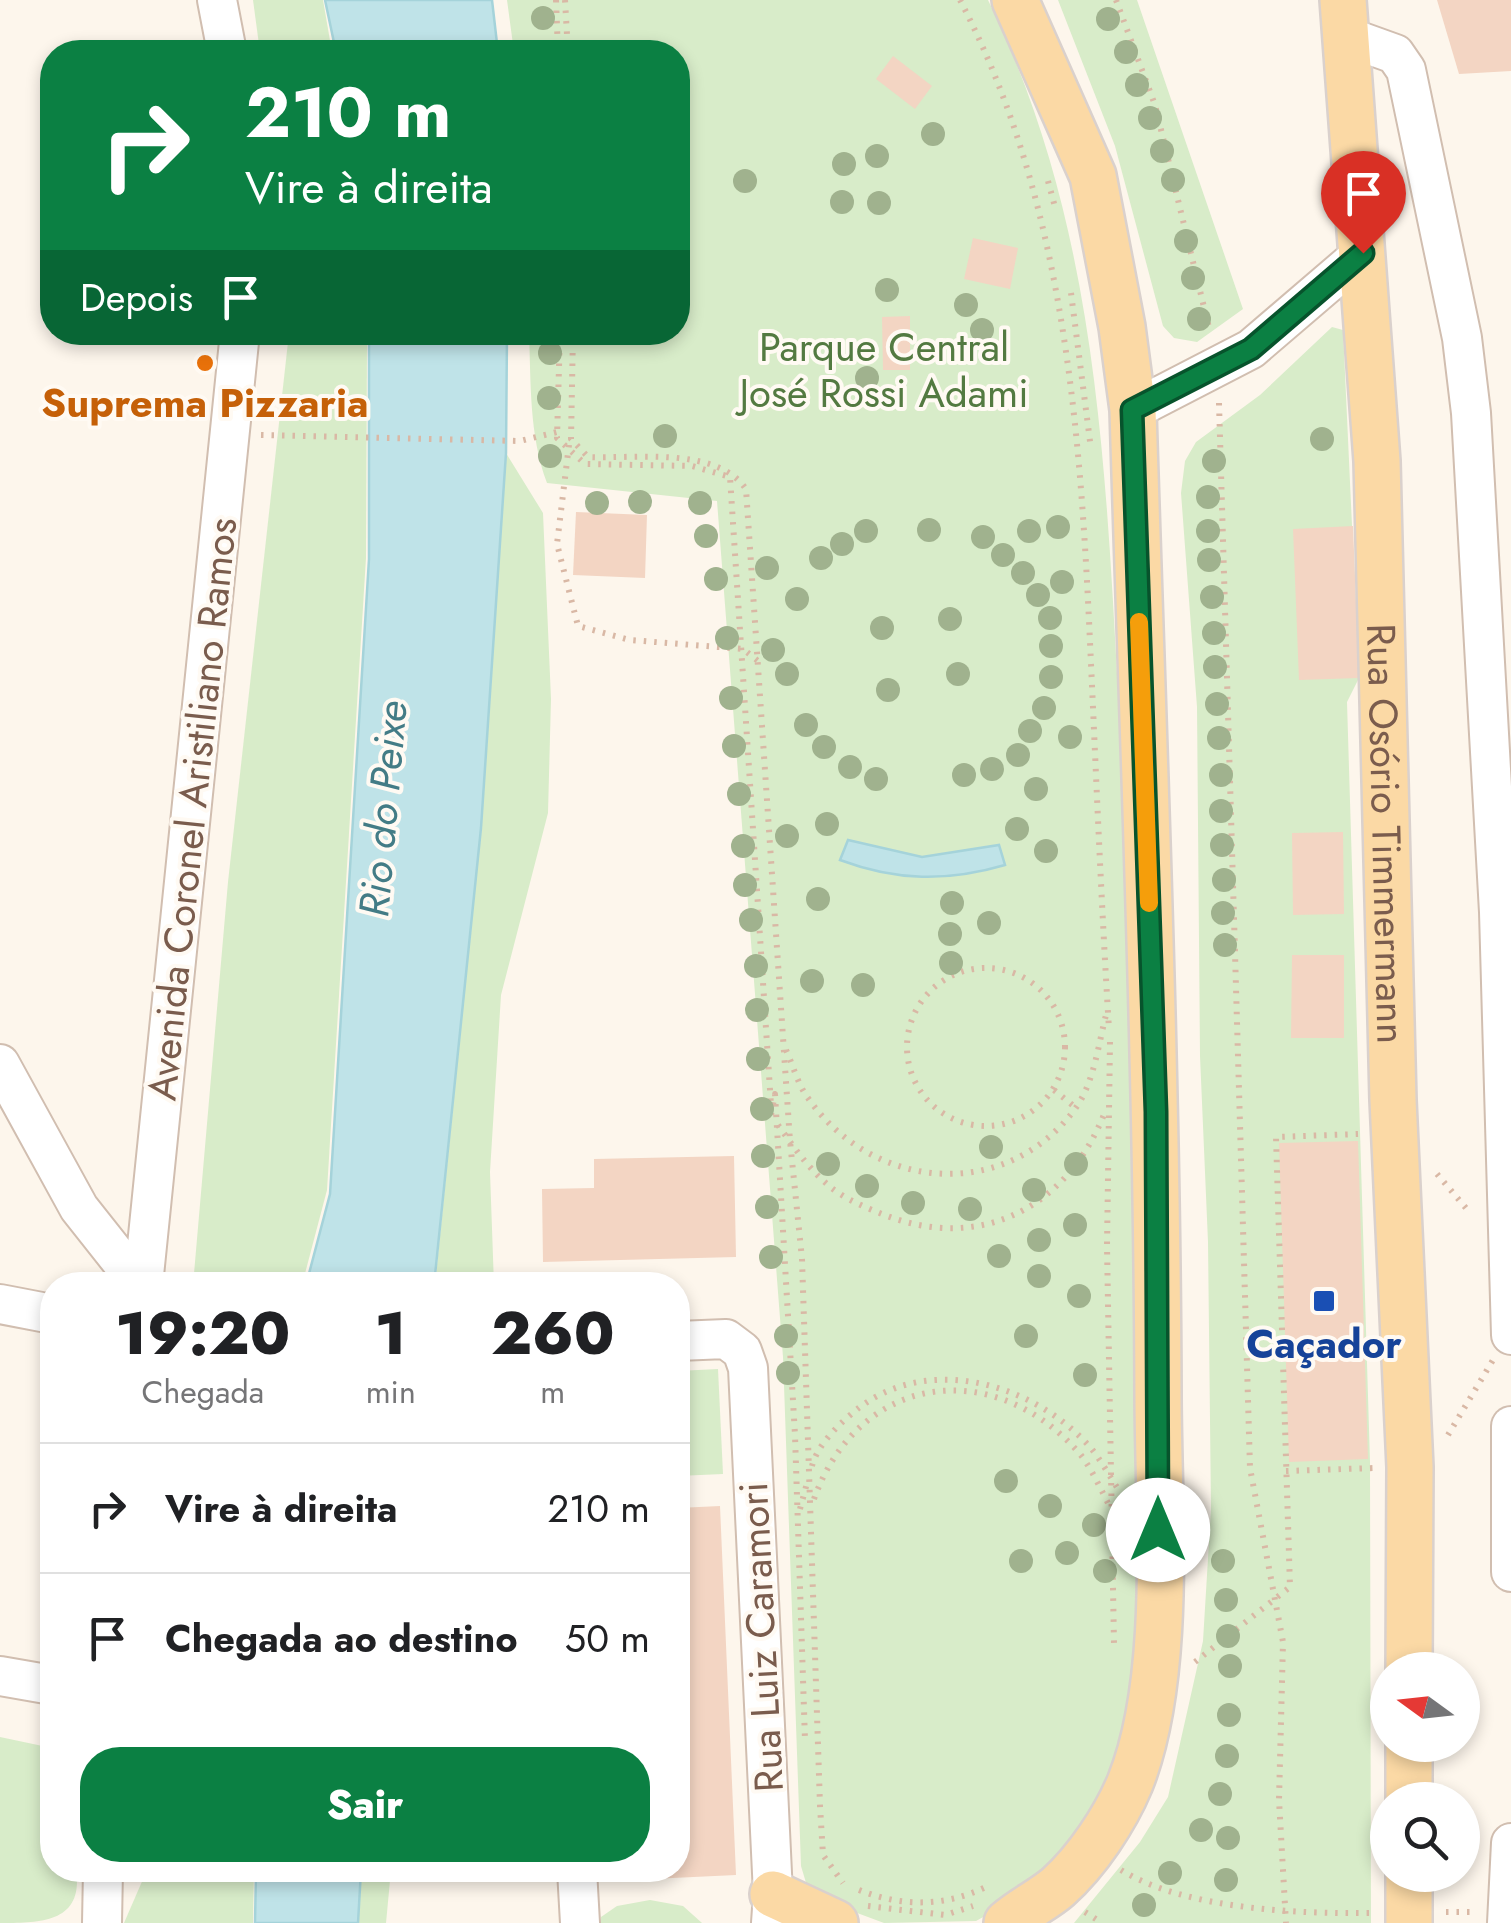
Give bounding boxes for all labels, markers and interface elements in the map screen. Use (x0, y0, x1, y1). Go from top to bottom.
text: 210 m (245, 62, 451, 163)
icon: right (80, 80, 210, 210)
pin (1321, 151, 1406, 254)
text: Vire à direita (245, 155, 493, 220)
icon: arrive (1336, 166, 1391, 221)
text: Depois (80, 270, 193, 325)
icon: arrive (213, 270, 268, 325)
park label: Parque Central José Rossi Adami (734, 318, 1029, 422)
marker: Suprema Pizzaria (194, 352, 216, 374)
place label: Suprema Pizzaria (41, 374, 369, 432)
street label: Avenida Coronel Aristiliano Ramos (133, 515, 251, 1103)
street label: Rua Osório Timmermann (1352, 623, 1421, 1045)
water label: Rio do Peixe (343, 698, 423, 920)
marker: Caçador (1311, 1288, 1337, 1314)
text: 19:20 (115, 1290, 290, 1377)
text: 1 (375, 1290, 406, 1377)
text: 260 (491, 1290, 615, 1377)
place label: Caçador (1246, 1315, 1402, 1373)
text: Chegada (142, 1369, 264, 1415)
text: min (366, 1369, 416, 1415)
text: m (540, 1369, 565, 1415)
position arrow (1106, 1478, 1210, 1582)
street label: Rua Luiz Caramori (724, 1480, 798, 1794)
icon: right (80, 1481, 135, 1536)
text: Vire à direita (165, 1481, 398, 1536)
text: 210 m (547, 1481, 650, 1536)
icon: arrive (80, 1611, 135, 1666)
text: Chegada ao destino (165, 1611, 518, 1666)
text: 50 m (565, 1611, 650, 1666)
north arrow (1370, 1652, 1480, 1762)
map controls (1370, 1652, 1480, 1892)
button: Sair (80, 1747, 650, 1862)
button: search (1370, 1782, 1480, 1892)

